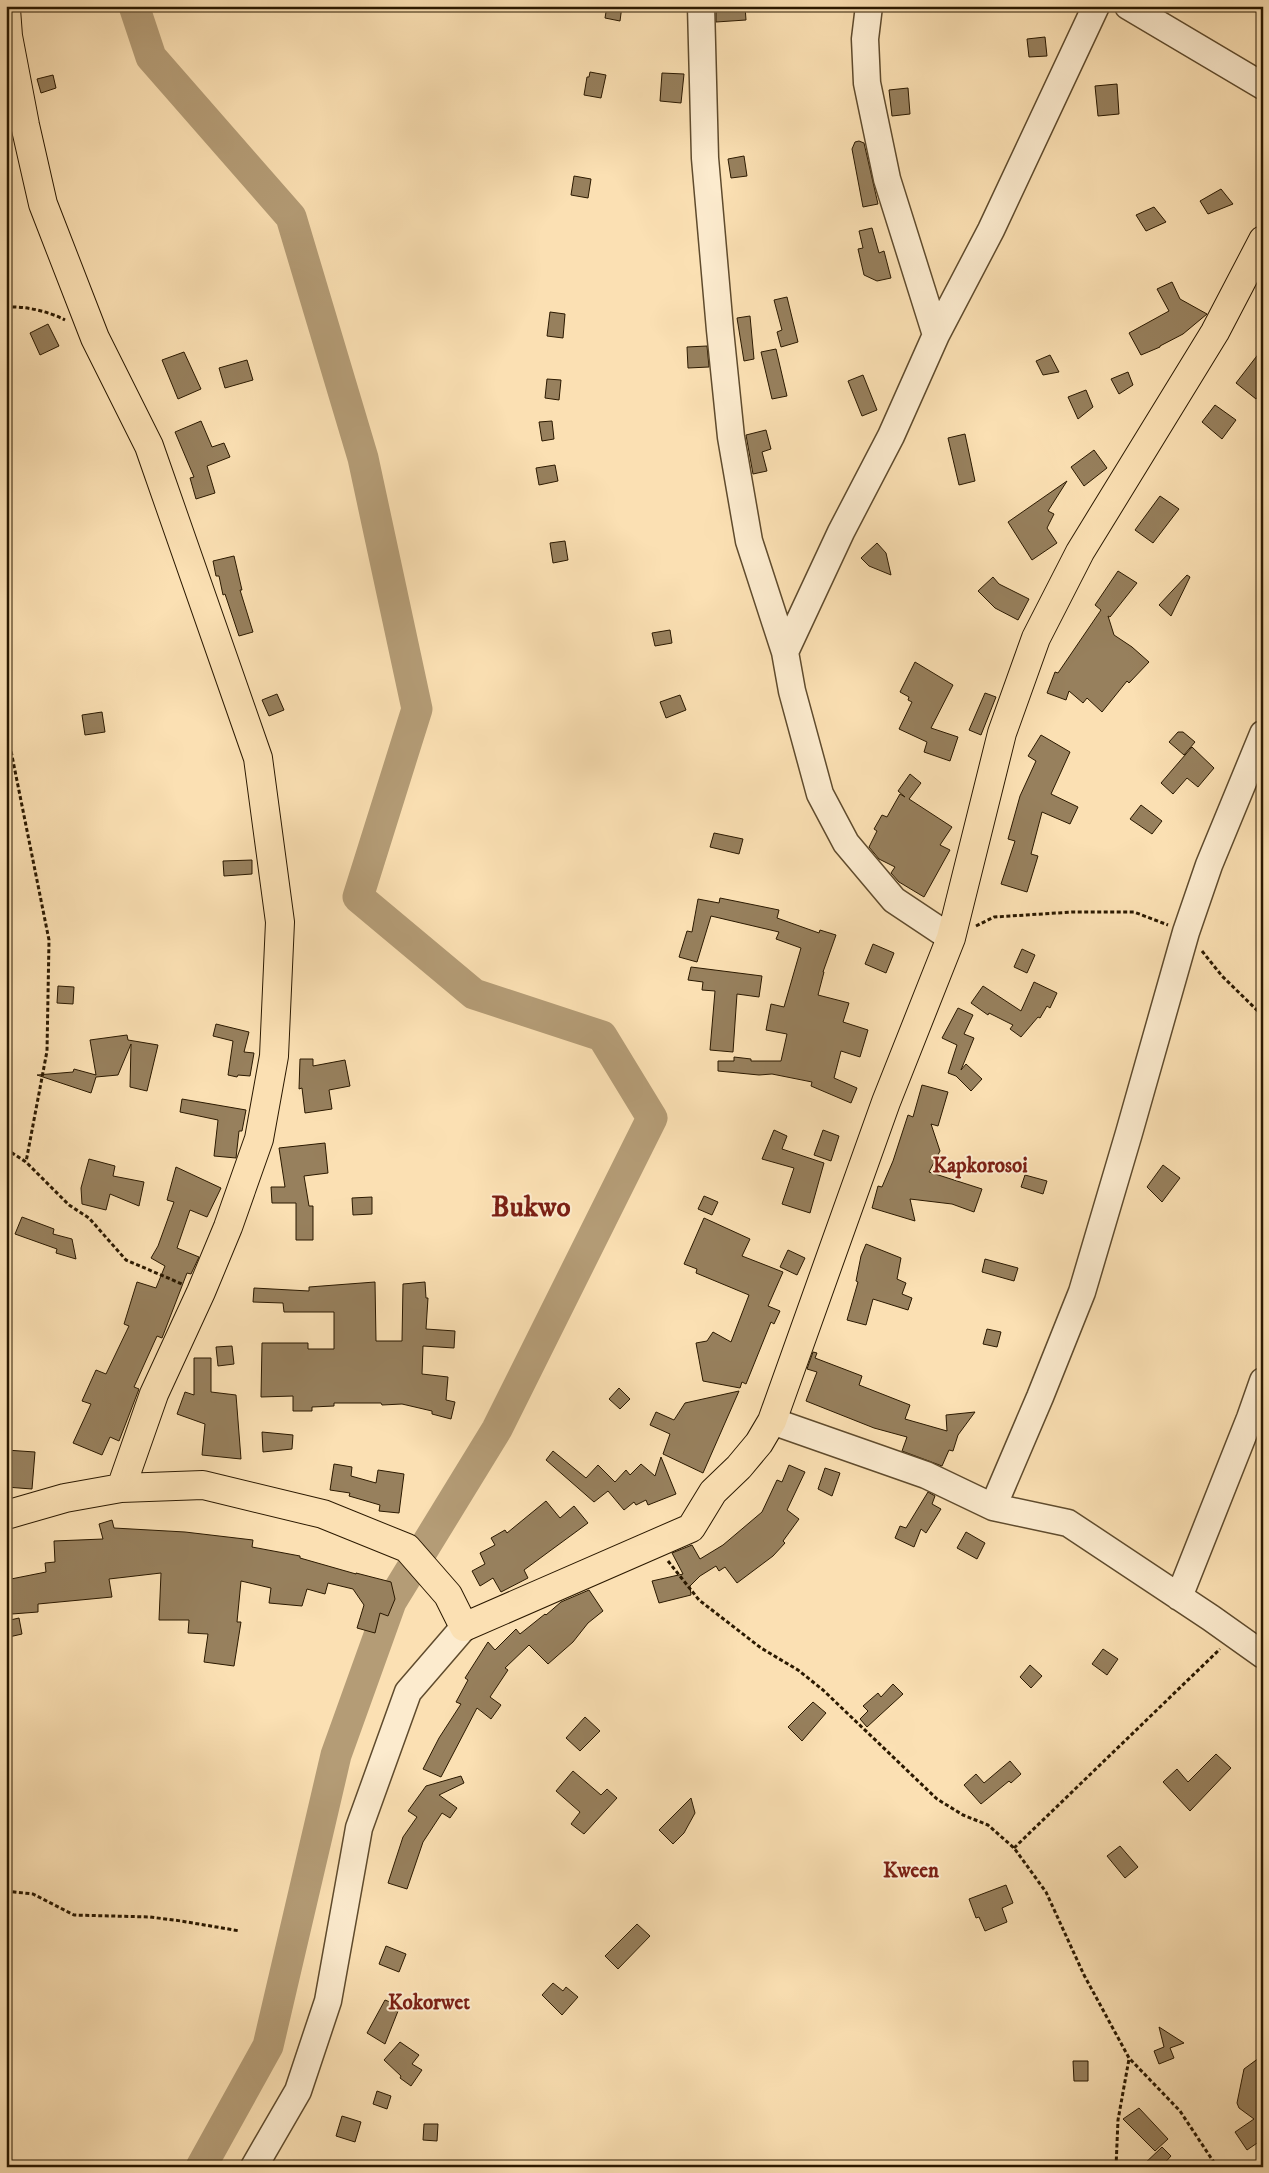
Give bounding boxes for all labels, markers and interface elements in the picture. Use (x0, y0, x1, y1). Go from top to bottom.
district label: Kapkorosoi (932, 1153, 1028, 1179)
district label: Bukwo (491, 1190, 571, 1226)
district label: Kween (883, 1858, 940, 1884)
district label: Kokorwet (388, 1990, 470, 2016)

